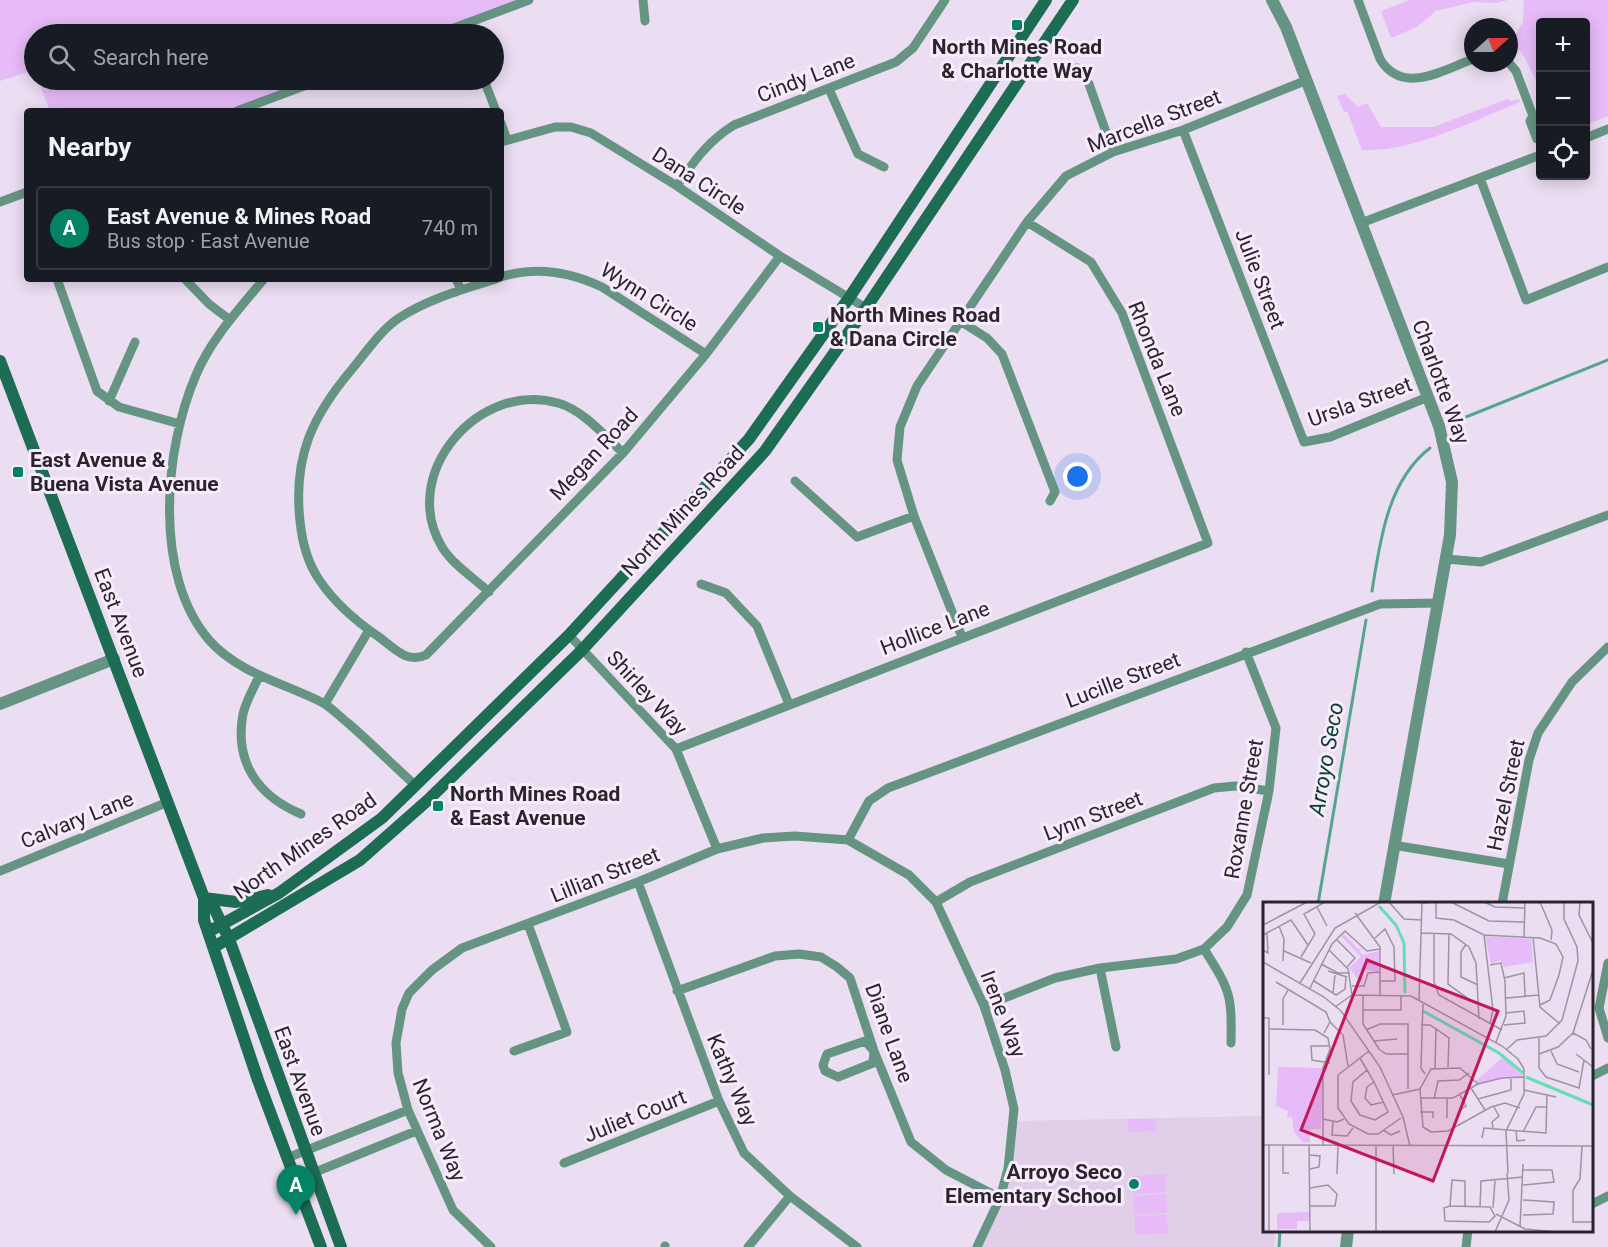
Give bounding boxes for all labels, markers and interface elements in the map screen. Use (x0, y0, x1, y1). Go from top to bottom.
marker: North Mines Road & Charlotte Way (1010, 18, 1024, 32)
north arrow (1464, 18, 1518, 72)
map controls (1536, 18, 1590, 180)
button: + (1536, 18, 1590, 72)
search box (24, 24, 504, 90)
place label: North Mines Road & Charlotte Way (932, 35, 1102, 83)
icon: search (45, 41, 78, 74)
text: Search here (93, 45, 209, 70)
street label: Cindy Lane (754, 48, 858, 108)
button: − (1536, 72, 1590, 126)
street label: Marcella Street (1084, 84, 1224, 157)
button: locate (1536, 126, 1590, 180)
text: Nearby (48, 132, 131, 162)
street label: Dana Circle (648, 142, 750, 220)
text: East Avenue & Mines Road (107, 204, 371, 229)
text: A (63, 216, 76, 240)
text: 740 m (422, 216, 478, 240)
street label: Julie Street (1230, 226, 1290, 332)
text: Bus stop · East Avenue (107, 229, 310, 253)
street label: Wynn Circle (596, 258, 702, 336)
street label: Rhonda Lane (1123, 298, 1191, 420)
place label: North Mines Road & Dana Circle (830, 303, 1000, 351)
street label: Charlotte Way (1407, 317, 1475, 447)
marker: North Mines Road & Dana Circle (811, 320, 825, 334)
street label: Ursla Street (1305, 372, 1415, 432)
street label: Megan Road (545, 403, 643, 505)
street label: North Mines Road (617, 441, 749, 581)
place label: East Avenue & Buena Vista Avenue (30, 448, 219, 496)
your location (1063, 462, 1092, 491)
marker: East Avenue & Buena Vista Avenue (11, 465, 25, 479)
street label: East Avenue (89, 565, 153, 681)
street label: Hollice Lane (877, 596, 993, 660)
street label: Shirley Way (602, 646, 692, 740)
street label: Lucille Street (1062, 647, 1184, 713)
water label: Arroyo Seco (1304, 700, 1348, 819)
street label: Roxanne Street (1220, 737, 1268, 881)
street label: Hazel Street (1482, 737, 1530, 853)
place label: North Mines Road & East Avenue (450, 782, 620, 830)
street label: Calvary Lane (17, 786, 137, 854)
street label: Lynn Street (1040, 786, 1146, 846)
street label: North Mines Road (229, 788, 381, 904)
marker: North Mines Road & East Avenue (431, 799, 445, 813)
street label: Lillian Street (547, 842, 663, 908)
inset map (1263, 902, 1593, 1232)
street label: Irene Way (975, 967, 1031, 1061)
street label: Diane Lane (860, 980, 918, 1086)
street label: East Avenue (269, 1023, 331, 1139)
street label: Kathy Way (702, 1030, 762, 1130)
street label: Norma Way (408, 1075, 470, 1185)
street label: Juliet Court (580, 1085, 690, 1147)
place label: Arroyo Seco Elementary School (945, 1160, 1122, 1208)
pin: A (276, 1166, 316, 1215)
marker: Arroyo Seco Elementary School (1127, 1177, 1141, 1191)

